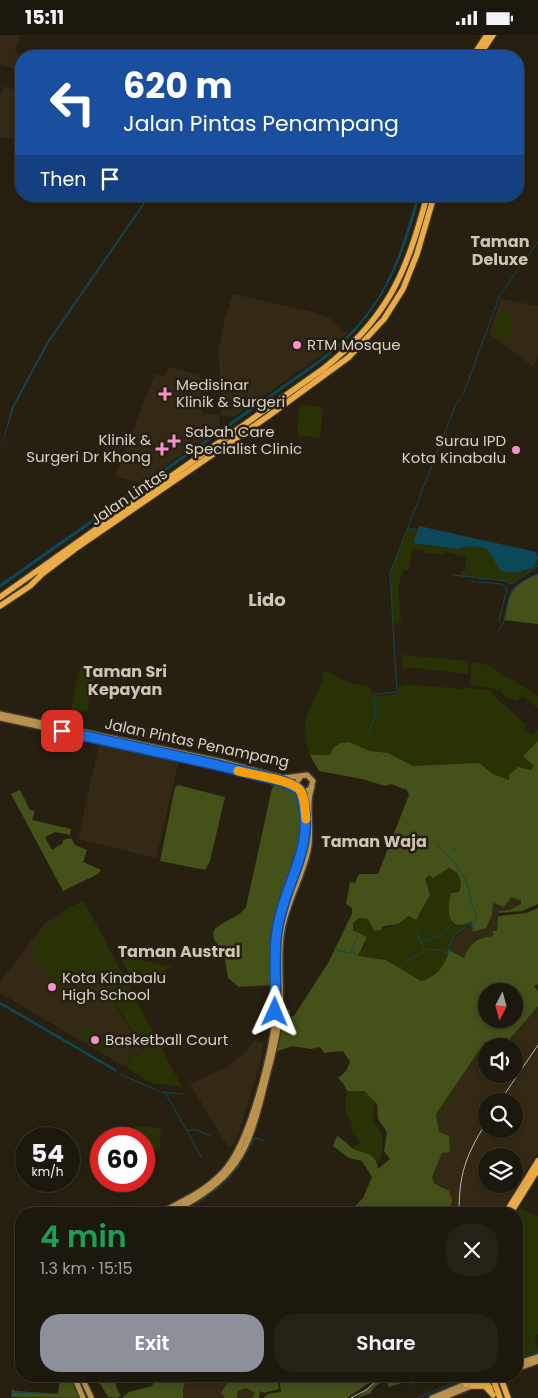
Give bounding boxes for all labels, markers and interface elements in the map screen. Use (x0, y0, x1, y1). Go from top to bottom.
text: 15:11 (25, 4, 64, 31)
text: 620 m (123, 61, 233, 110)
icon: left (40, 70, 105, 135)
text: Jalan Pintas Penampang (123, 108, 399, 139)
icon: arrive (96, 165, 124, 193)
text: Then (40, 166, 86, 193)
district label: Taman Deluxe (471, 230, 529, 271)
place label: RTM Mosque (307, 334, 401, 355)
marker: RTM Mosque (291, 339, 303, 351)
place label: Medisinar Klinik & Surgeri (176, 374, 285, 412)
marker: Medisinar Klinik & Surgeri (158, 387, 172, 401)
place label: Sabah Care Specialist Clinic (185, 421, 302, 459)
place label: Klinik & Surgeri Dr Khong (26, 429, 151, 467)
place label: Surau IPD Kota Kinabalu (402, 430, 506, 468)
marker: Sabah Care Specialist Clinic (167, 434, 181, 448)
marker: Klinik & Surgeri Dr Khong (155, 442, 169, 456)
marker: Surau IPD Kota Kinabalu (510, 444, 522, 456)
street label: Jalan Lintas (86, 463, 172, 530)
district label: Lido (248, 587, 286, 612)
district label: Taman Sri Kepayan (83, 660, 167, 701)
pin (41, 710, 83, 752)
street label: Jalan Pintas Penampang (103, 713, 291, 772)
icon: arrive (48, 717, 76, 745)
district label: Taman Waja (321, 830, 427, 853)
district label: Taman Austral (118, 940, 240, 963)
place label: Kota Kinabalu High School (62, 967, 166, 1005)
marker: Kota Kinabalu High School (46, 981, 58, 993)
north arrow (478, 983, 522, 1027)
map controls (478, 983, 523, 1193)
position arrow (248, 985, 300, 1037)
place label: Basketball Court (105, 1029, 228, 1050)
marker: Basketball Court (89, 1034, 101, 1046)
button: sound (478, 1038, 523, 1083)
button: search (478, 1093, 523, 1138)
speed limit sign: 60 (90, 1127, 155, 1192)
text: 54 (31, 1136, 64, 1171)
button: layers (478, 1148, 523, 1193)
text: km/h (32, 1163, 63, 1180)
text: 4 min (40, 1215, 127, 1258)
button: close (446, 1224, 498, 1276)
text: 1.3 km · 15:15 (40, 1257, 133, 1280)
button: Exit (40, 1314, 264, 1372)
button: Share (274, 1314, 498, 1372)

